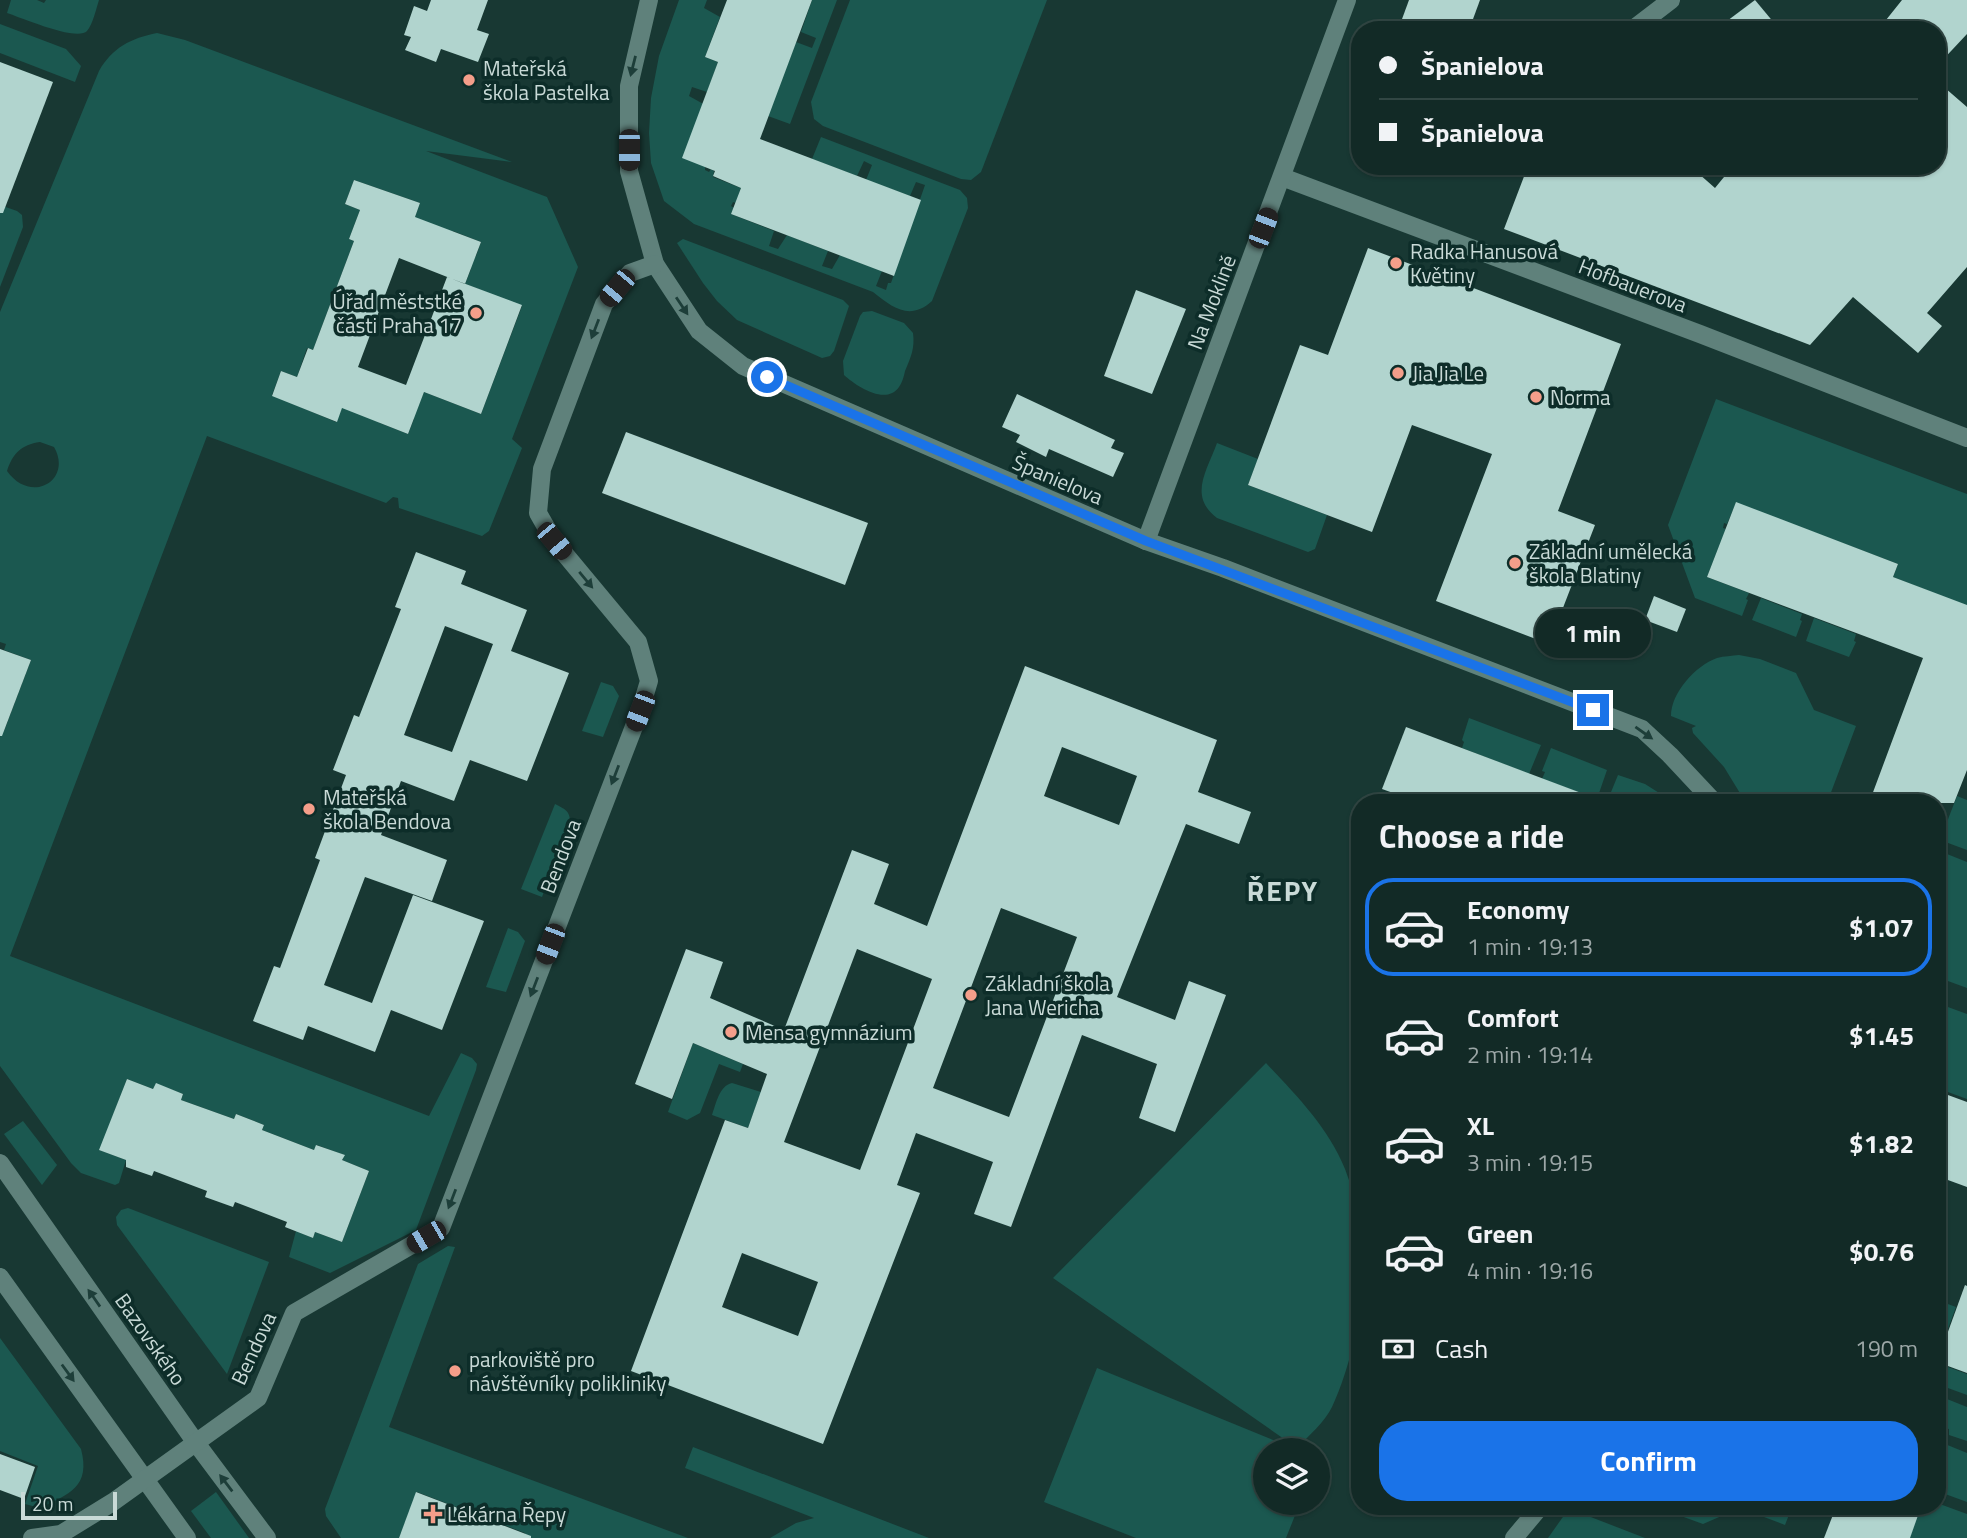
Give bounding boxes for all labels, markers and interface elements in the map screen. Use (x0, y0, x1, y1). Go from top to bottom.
text: Španielova (1421, 46, 1544, 85)
place label: Mateřská škola Pastelka (483, 52, 610, 108)
one-way arrow (627, 55, 638, 77)
marker: Mateřská škola Pastelka (461, 72, 477, 88)
text: Španielova (1421, 113, 1544, 152)
car (619, 129, 640, 171)
car (1246, 205, 1281, 251)
place label: Radka Hanusová Květiny (1410, 235, 1558, 291)
street label: Na Moklině (1178, 250, 1244, 354)
street label: Hofbauerova (1574, 250, 1692, 321)
marker: Radka Hanusová Květiny (1388, 255, 1404, 271)
car (596, 265, 639, 311)
place label: Úřad měststké části Praha 17 (332, 285, 462, 341)
one-way arrow (675, 297, 689, 315)
marker: Úřad měststké části Praha 17 (468, 305, 484, 321)
one-way arrow (589, 318, 600, 339)
place label: Jia Jia Le (1412, 357, 1484, 389)
route start (751, 361, 783, 393)
marker: Jia Jia Le (1390, 365, 1406, 381)
place label: Norma (1550, 381, 1611, 413)
marker: Norma (1528, 389, 1544, 405)
street label: Španielova (1008, 446, 1109, 513)
car (533, 518, 576, 564)
place label: Základní umělecká škola Blatiny (1529, 535, 1693, 591)
marker: Základní umělecká škola Blatiny (1507, 555, 1523, 571)
one-way arrow (578, 571, 593, 588)
callout: 1 min (1535, 608, 1651, 658)
text: 1 min (1565, 616, 1621, 651)
car (623, 688, 658, 734)
route end (1577, 694, 1609, 726)
one-way arrow (1635, 726, 1653, 740)
one-way arrow (610, 764, 621, 785)
place label: Mateřská škola Bendova (323, 781, 451, 837)
marker: Mateřská škola Bendova (301, 801, 317, 817)
text: Choose a ride (1379, 812, 1564, 860)
street label: Bendova (531, 814, 589, 898)
district label: ŘEPY (1247, 869, 1319, 912)
text: Economy (1467, 890, 1569, 929)
icon: car (1383, 896, 1446, 959)
text: $1.07 (1849, 908, 1914, 947)
car (533, 921, 568, 967)
text: 1 min · 19:13 (1467, 929, 1593, 964)
place label: Základní škola Jana Wericha (985, 967, 1110, 1023)
one-way arrow (528, 976, 539, 997)
marker: Základní škola Jana Wericha (963, 987, 979, 1003)
text: Comfort (1467, 998, 1559, 1037)
icon: car (1383, 1004, 1446, 1067)
place label: Mensa gymnázium (745, 1016, 912, 1048)
text: $1.45 (1849, 1016, 1914, 1055)
marker: Mensa gymnázium (723, 1024, 739, 1040)
text: 2 min · 19:14 (1467, 1037, 1593, 1072)
text: XL (1467, 1106, 1494, 1145)
icon: car (1383, 1112, 1446, 1175)
text: $1.82 (1849, 1124, 1914, 1163)
text: 3 min · 19:15 (1467, 1145, 1593, 1180)
one-way arrow (447, 1189, 458, 1210)
text: Green (1467, 1214, 1533, 1253)
car (403, 1217, 450, 1257)
icon: car (1383, 1220, 1446, 1283)
text: $0.76 (1849, 1232, 1914, 1271)
text: 4 min · 19:16 (1467, 1253, 1593, 1288)
street label: Bazovského (107, 1286, 195, 1392)
one-way arrow (87, 1289, 101, 1307)
street label: Bendova (222, 1306, 284, 1390)
text: Cash (1435, 1329, 1488, 1368)
icon: cash (1379, 1330, 1417, 1368)
text: 190 m (1855, 1331, 1918, 1366)
place label: parkoviště pro návštěvníky polikliniky (469, 1343, 666, 1399)
marker: parkoviště pro návštěvníky polikliniky (447, 1363, 463, 1379)
one-way arrow (61, 1364, 75, 1382)
button: Confirm (1379, 1421, 1918, 1501)
map controls (1253, 1438, 1330, 1515)
button: layers (1253, 1438, 1330, 1515)
one-way arrow (219, 1474, 233, 1492)
scale bar (21, 1489, 117, 1521)
text: 20 m (32, 1489, 73, 1518)
place label: Lékárna Řepy (447, 1498, 566, 1530)
marker: Lékárna Řepy (425, 1506, 441, 1522)

